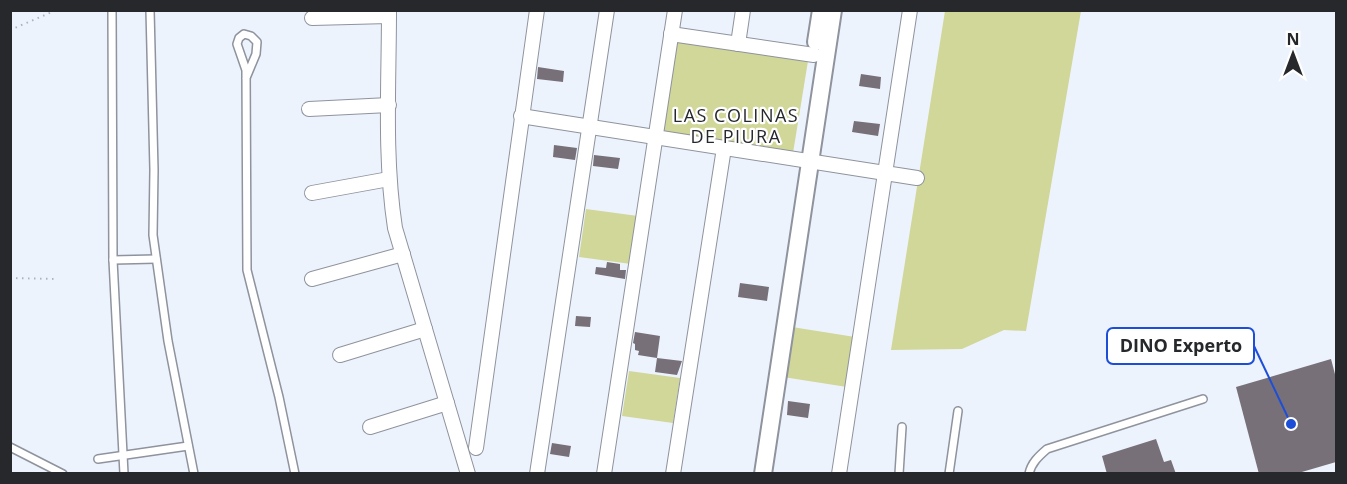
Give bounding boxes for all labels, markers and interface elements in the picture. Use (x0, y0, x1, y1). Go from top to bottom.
north arrow (1263, 24, 1323, 84)
text: N (1286, 28, 1300, 50)
district label: LAS COLINAS DE PIURA (673, 103, 799, 148)
callout: DINO Experto (1107, 328, 1254, 364)
text: DINO Experto (1120, 333, 1242, 357)

